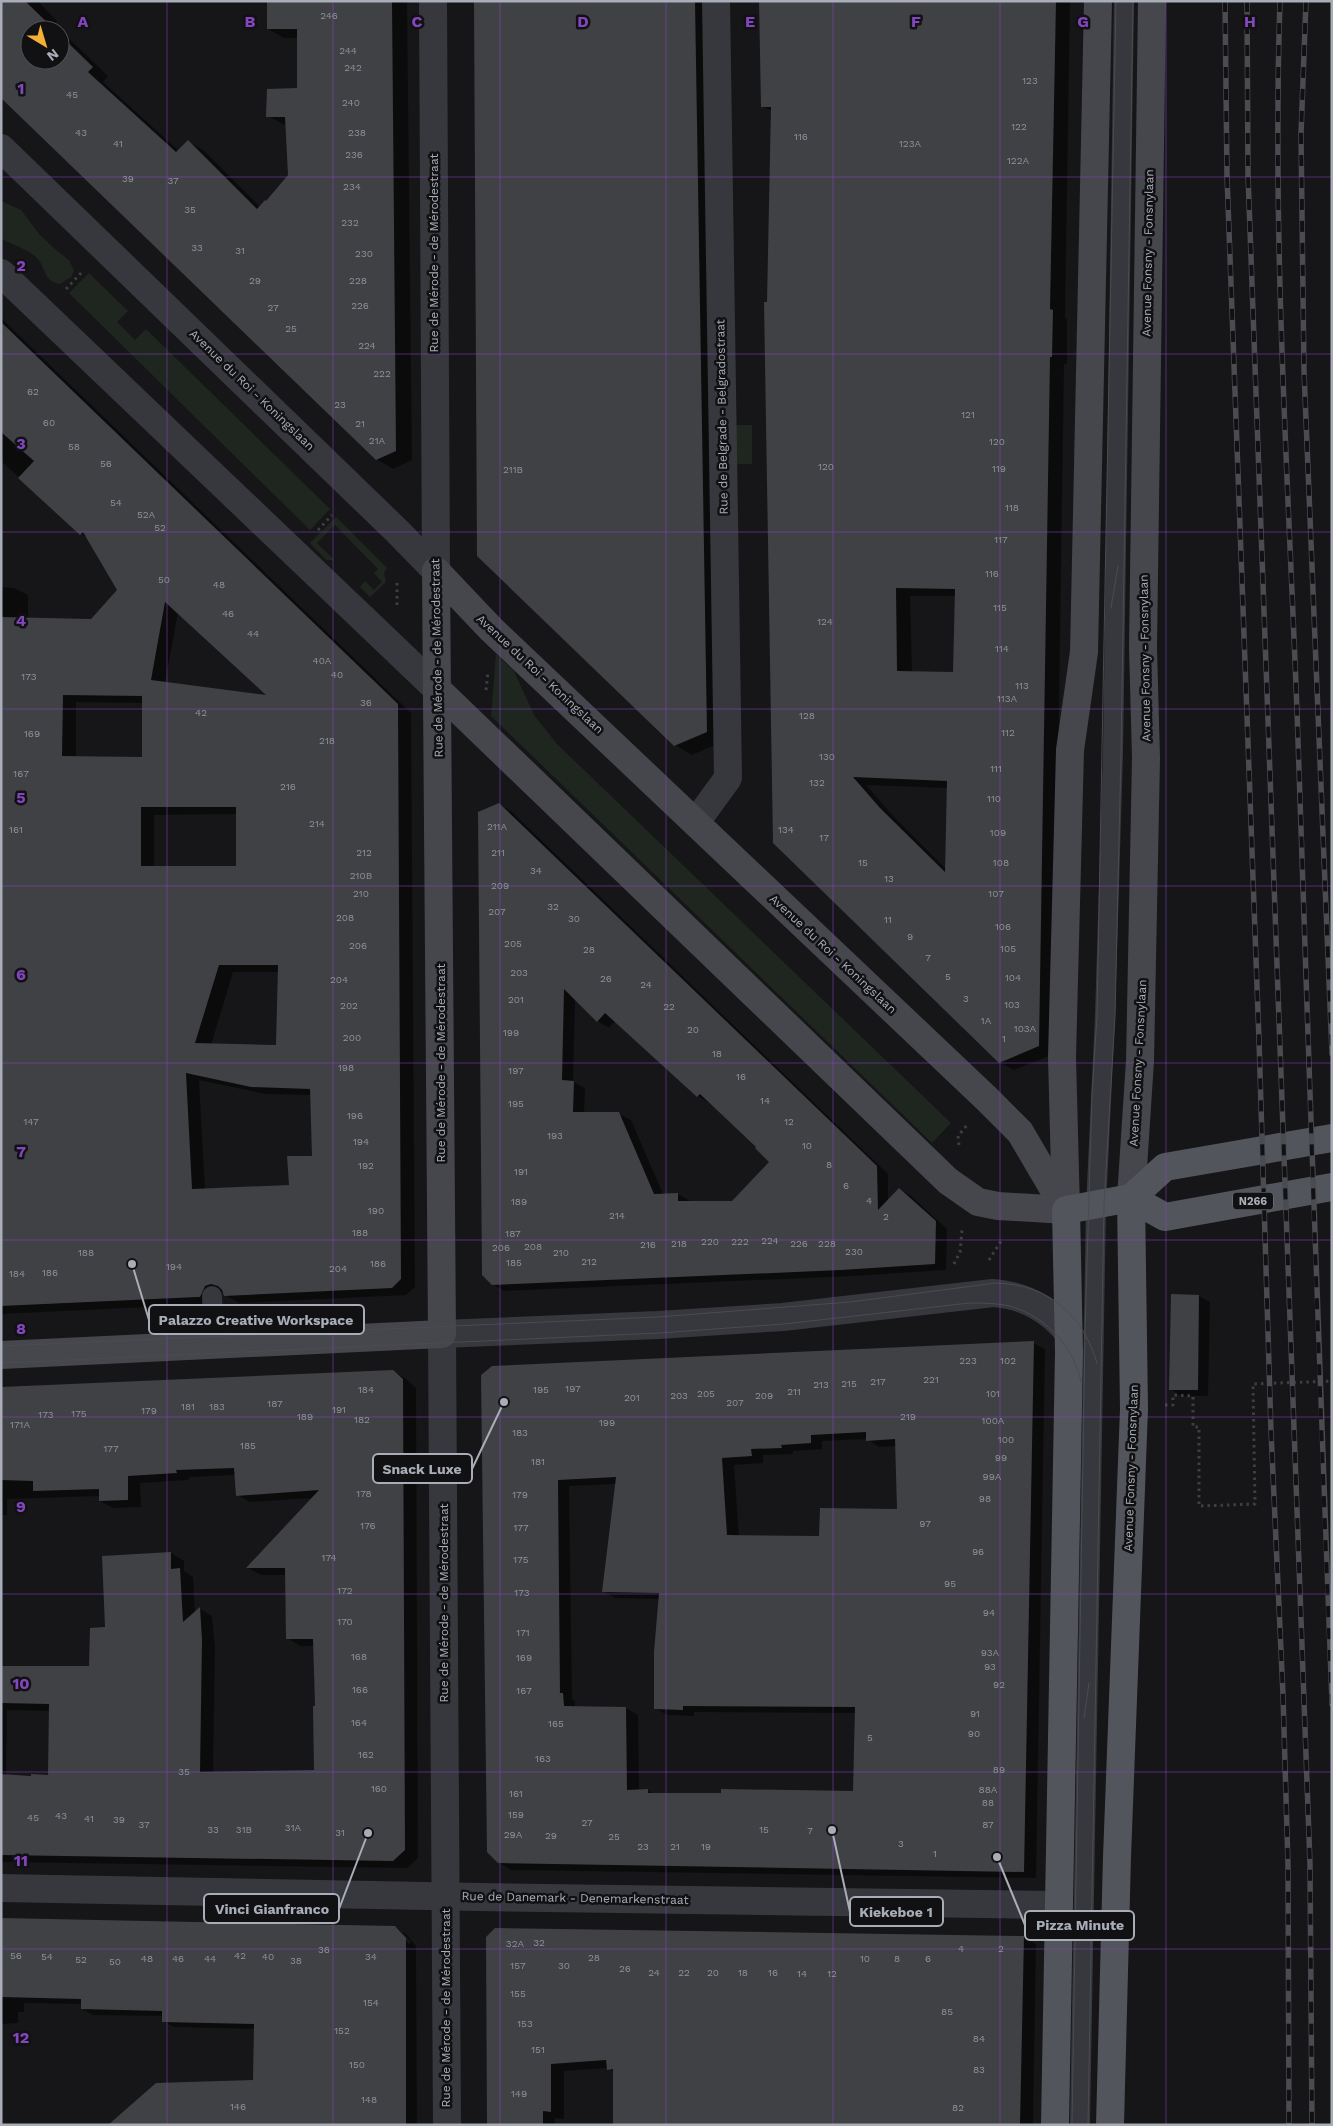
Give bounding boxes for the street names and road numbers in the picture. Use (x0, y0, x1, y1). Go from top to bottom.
street label: Rue de Mérode - de Mérodestraat (427, 154, 441, 352)
street label: Avenue Fonsny - Fonsnylaan (1140, 169, 1156, 337)
street label: Rue de Belgrade - Belgradostraat (713, 319, 731, 515)
street label: Avenue du Roi - Koningslaan (187, 327, 317, 453)
street label: Rue de Mérode - de Mérodestraat (428, 558, 446, 758)
street label: Avenue Fonsny - Fonsnylaan (1137, 574, 1153, 742)
street label: Avenue du Roi - Koningslaan (474, 612, 606, 736)
street label: Avenue du Roi - Koningslaan (767, 892, 899, 1016)
street label: Rue de Mérode - de Mérodestraat (434, 964, 448, 1162)
street label: Avenue Fonsny - Fonsnylaan (1127, 979, 1149, 1147)
road number: N266 (1233, 1192, 1273, 1210)
street label: Avenue Fonsny - Fonsnylaan (1121, 1384, 1141, 1552)
street label: Rue de Mérode - de Mérodestraat (437, 1504, 451, 1702)
street label: Rue de Danemark - Denemarkenstraat (461, 1889, 689, 1907)
street label: Rue de Mérode - de Mérodestraat (439, 1909, 453, 2107)

